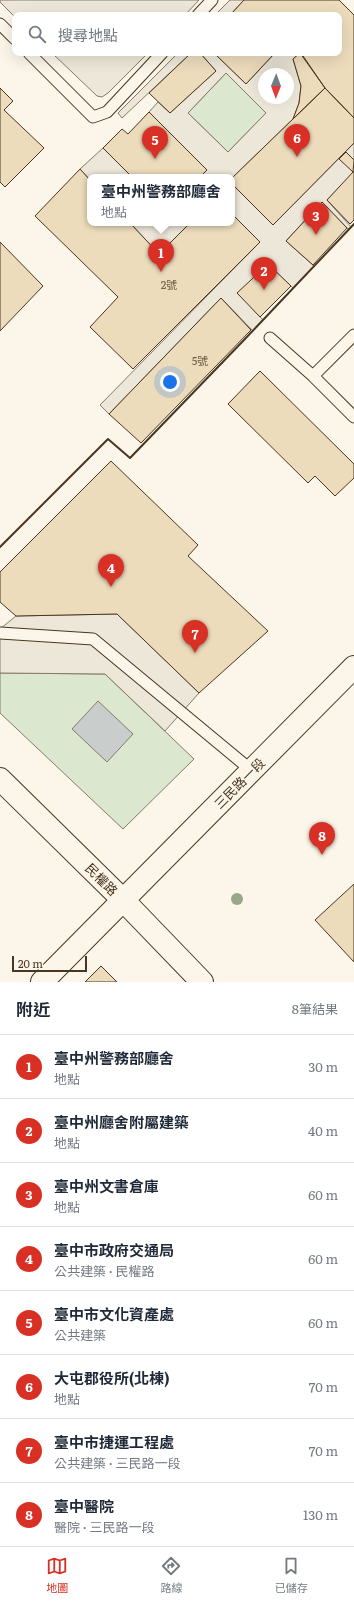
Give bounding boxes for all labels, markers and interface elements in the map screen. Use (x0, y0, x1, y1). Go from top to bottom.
search box (12, 12, 342, 56)
icon: search (26, 23, 48, 45)
text: 搜尋地點 (58, 23, 118, 46)
north arrow (258, 68, 294, 104)
pin: 6 (284, 124, 310, 157)
pin: 5 (142, 126, 168, 159)
popup (87, 174, 235, 226)
text: 臺中州警務部廳舍 (101, 179, 221, 202)
text: 地點 (101, 202, 127, 221)
pin: 3 (303, 202, 329, 235)
pin: 1 (148, 239, 174, 272)
pin: 2 (251, 257, 277, 290)
house number: 2號 (161, 276, 177, 292)
house number: 5號 (192, 352, 208, 368)
your location (160, 372, 180, 392)
pin: 4 (98, 554, 124, 587)
pin: 7 (182, 620, 208, 653)
street label: 三民路一段 (209, 753, 269, 813)
pin: 8 (309, 822, 335, 855)
street label: 民權路 (81, 858, 123, 900)
scale bar (12, 954, 87, 973)
text: 20 m (18, 955, 43, 971)
text: 附近 (16, 996, 50, 1021)
text: 8筆結果 (292, 999, 338, 1018)
text: 臺中州警務部廳舍 (54, 1046, 174, 1069)
text: 1 (26, 1057, 32, 1076)
text: 30 m (308, 1057, 338, 1076)
text: 地點 (54, 1069, 80, 1088)
text: 臺中州廳舍附屬建築 (54, 1110, 189, 1133)
text: 2 (26, 1121, 32, 1140)
text: 40 m (308, 1121, 338, 1140)
text: 地點 (54, 1133, 80, 1152)
text: 臺中州文書倉庫 (54, 1174, 159, 1197)
text: 3 (25, 1185, 33, 1204)
text: 60 m (308, 1185, 338, 1204)
text: 地點 (54, 1197, 80, 1216)
text: 臺中市政府交通局 (54, 1238, 174, 1261)
text: 4 (25, 1249, 33, 1268)
text: 60 m (308, 1249, 338, 1268)
text: 公共建築 · 民權路 (54, 1261, 155, 1280)
text: 臺中市文化資產處 (54, 1302, 174, 1325)
text: 5 (25, 1313, 33, 1332)
text: 60 m (308, 1313, 338, 1332)
text: 公共建築 (54, 1325, 106, 1344)
text: 大屯郡役所(北棟) (54, 1366, 170, 1389)
text: 6 (25, 1377, 33, 1396)
text: 70 m (309, 1377, 338, 1396)
text: 地點 (54, 1389, 80, 1408)
text: 臺中市捷運工程處 (54, 1430, 174, 1453)
text: 7 (25, 1441, 33, 1460)
text: 70 m (309, 1441, 338, 1460)
text: 公共建築 · 三民路一段 (54, 1453, 181, 1472)
text: 臺中醫院 (54, 1494, 114, 1517)
text: 8 (25, 1505, 33, 1524)
text: 130 m (303, 1505, 338, 1524)
text: 醫院 · 三民路一段 (54, 1517, 155, 1536)
tab: 地圖 (46, 1555, 68, 1595)
tab: 路線 (160, 1555, 182, 1595)
tab: 已儲存 (275, 1555, 308, 1595)

